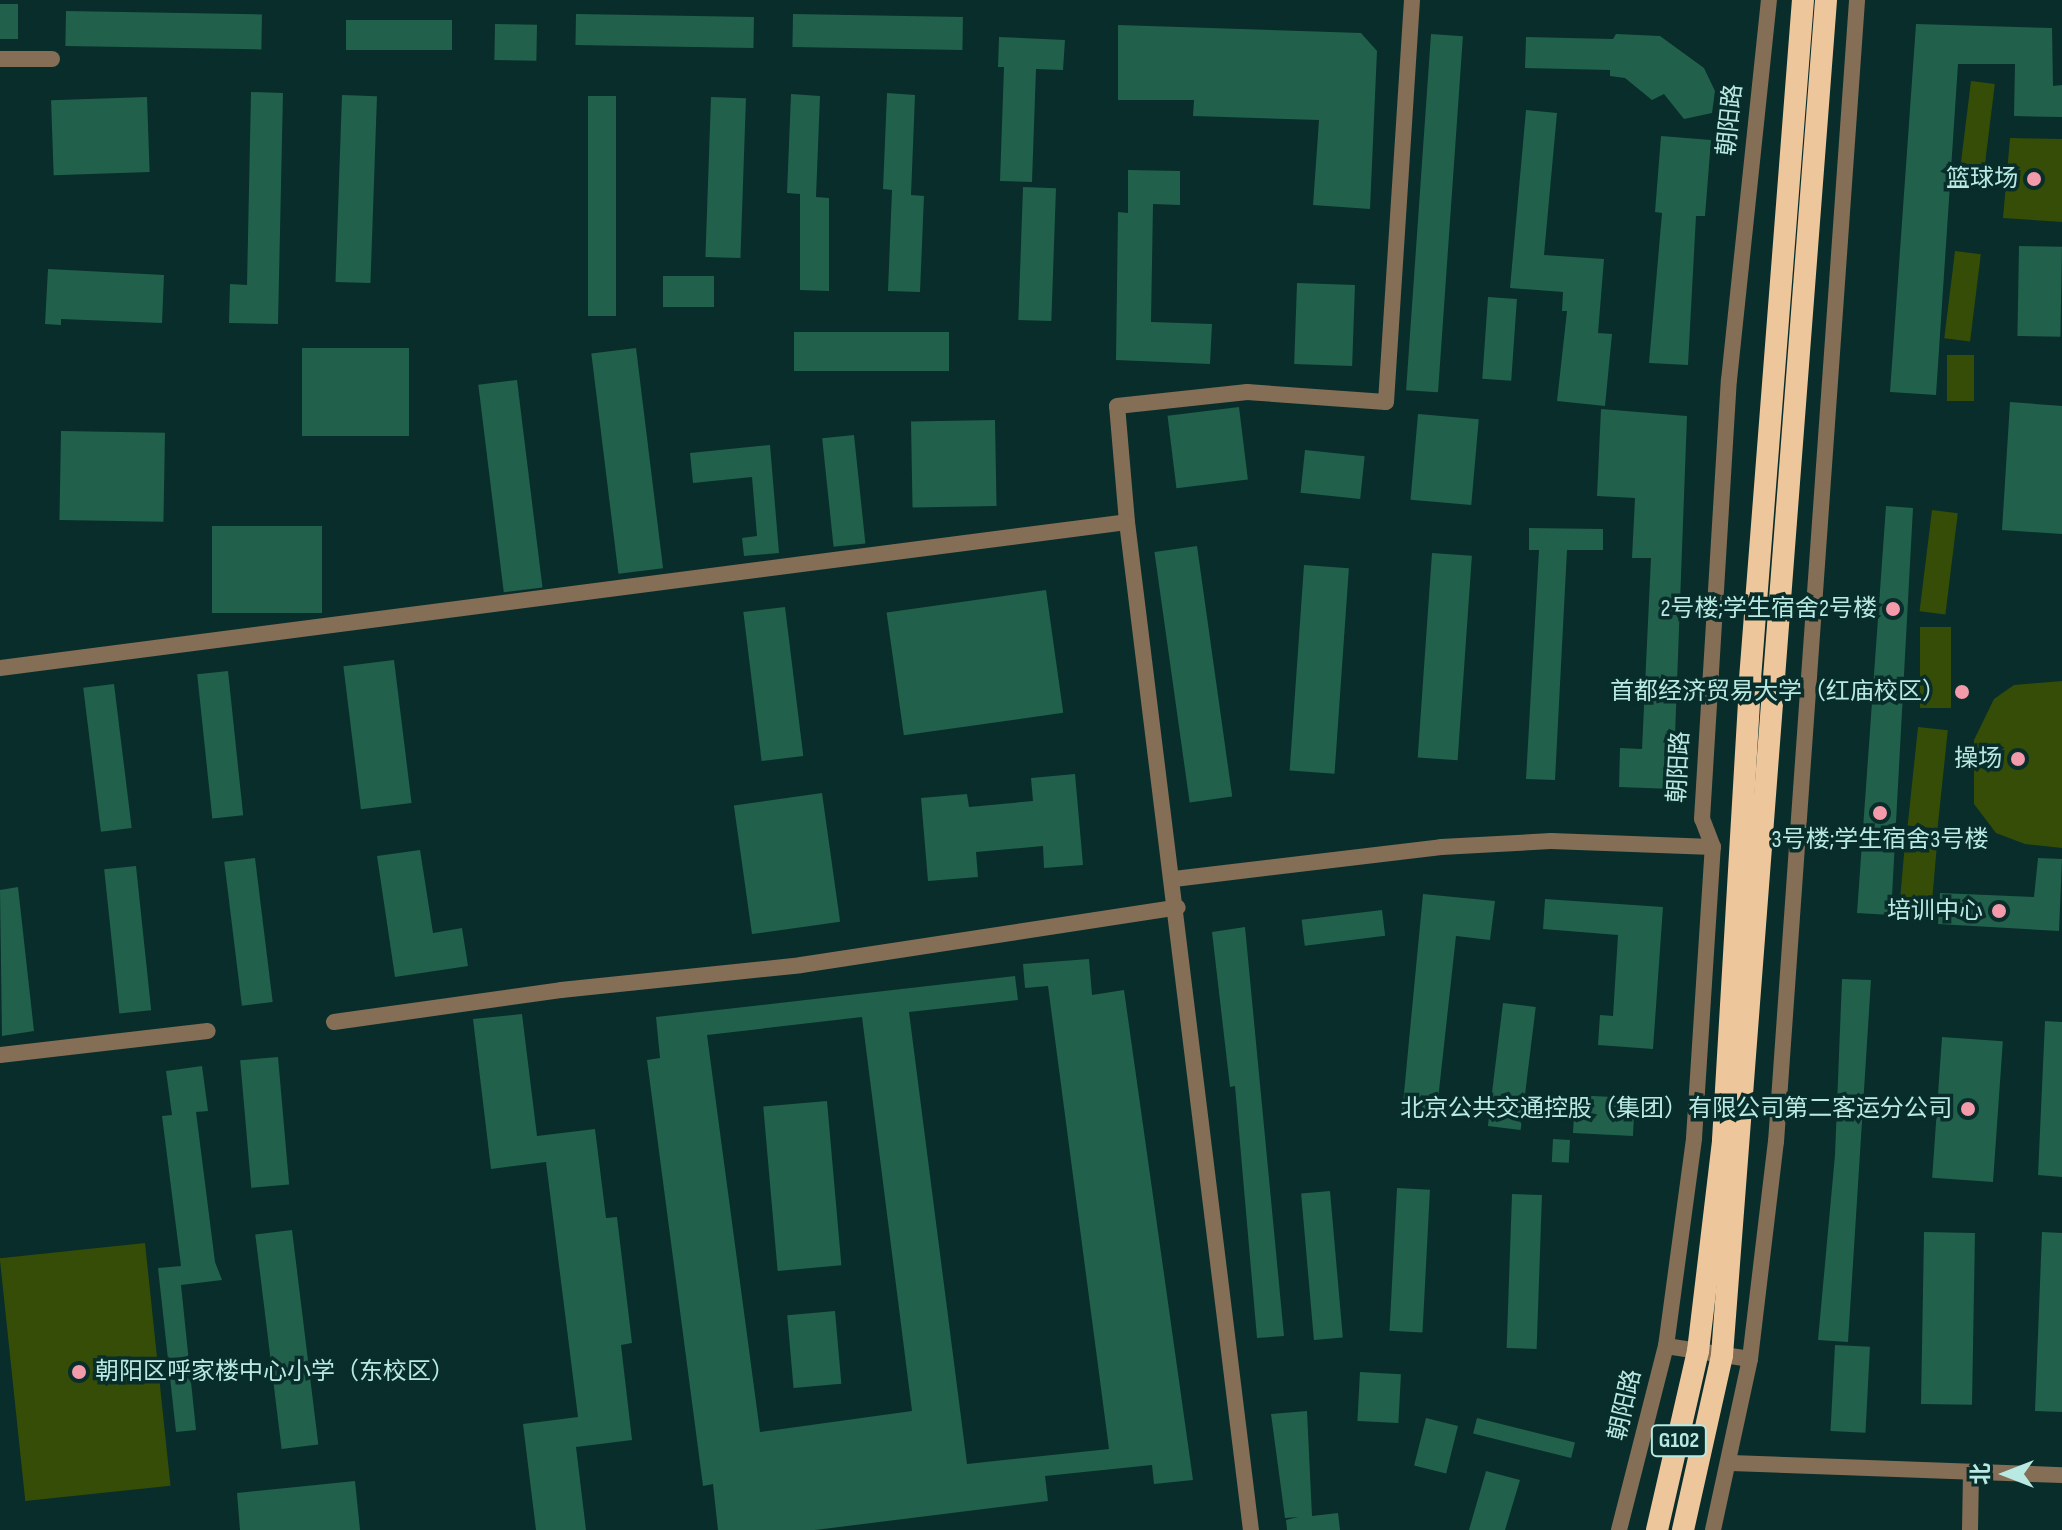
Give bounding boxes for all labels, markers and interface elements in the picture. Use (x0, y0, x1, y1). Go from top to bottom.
street label: 朝阳路 (1712, 83, 1748, 157)
place label: 篮球场 (1946, 165, 2018, 193)
marker: 篮球场 (2025, 170, 2043, 188)
place label: 2号楼;学生宿舍2号楼 (1661, 595, 1877, 623)
marker: 2号楼;学生宿舍2号楼 (1884, 600, 1902, 618)
place label: 首都经济贸易大学（红庙校区） (1610, 678, 1946, 706)
marker: 首都经济贸易大学（红庙校区） (1953, 683, 1971, 701)
street label: 朝阳路 (1663, 730, 1695, 804)
place label: 操场 (1954, 745, 2002, 773)
marker: 操场 (2009, 750, 2027, 768)
marker: 3号楼;学生宿舍3号楼 (1871, 804, 1889, 822)
place label: 3号楼;学生宿舍3号楼 (1772, 826, 1988, 854)
place label: 培训中心 (1887, 897, 1983, 925)
marker: 培训中心 (1990, 902, 2008, 920)
place label: 北京公共交通控股（集团）有限公司第二客运分公司 (1400, 1095, 1952, 1123)
marker: 北京公共交通控股（集团）有限公司第二客运分公司 (1959, 1100, 1977, 1118)
place label: 朝阳区呼家楼中心小学（东校区） (95, 1358, 455, 1386)
marker: 朝阳区呼家楼中心小学（东校区） (70, 1363, 88, 1381)
street label: 朝阳路 (1603, 1367, 1647, 1443)
road number: G102 (1649, 1423, 1709, 1459)
north arrow (1966, 1434, 2046, 1514)
text: 北 (1968, 1463, 1995, 1485)

